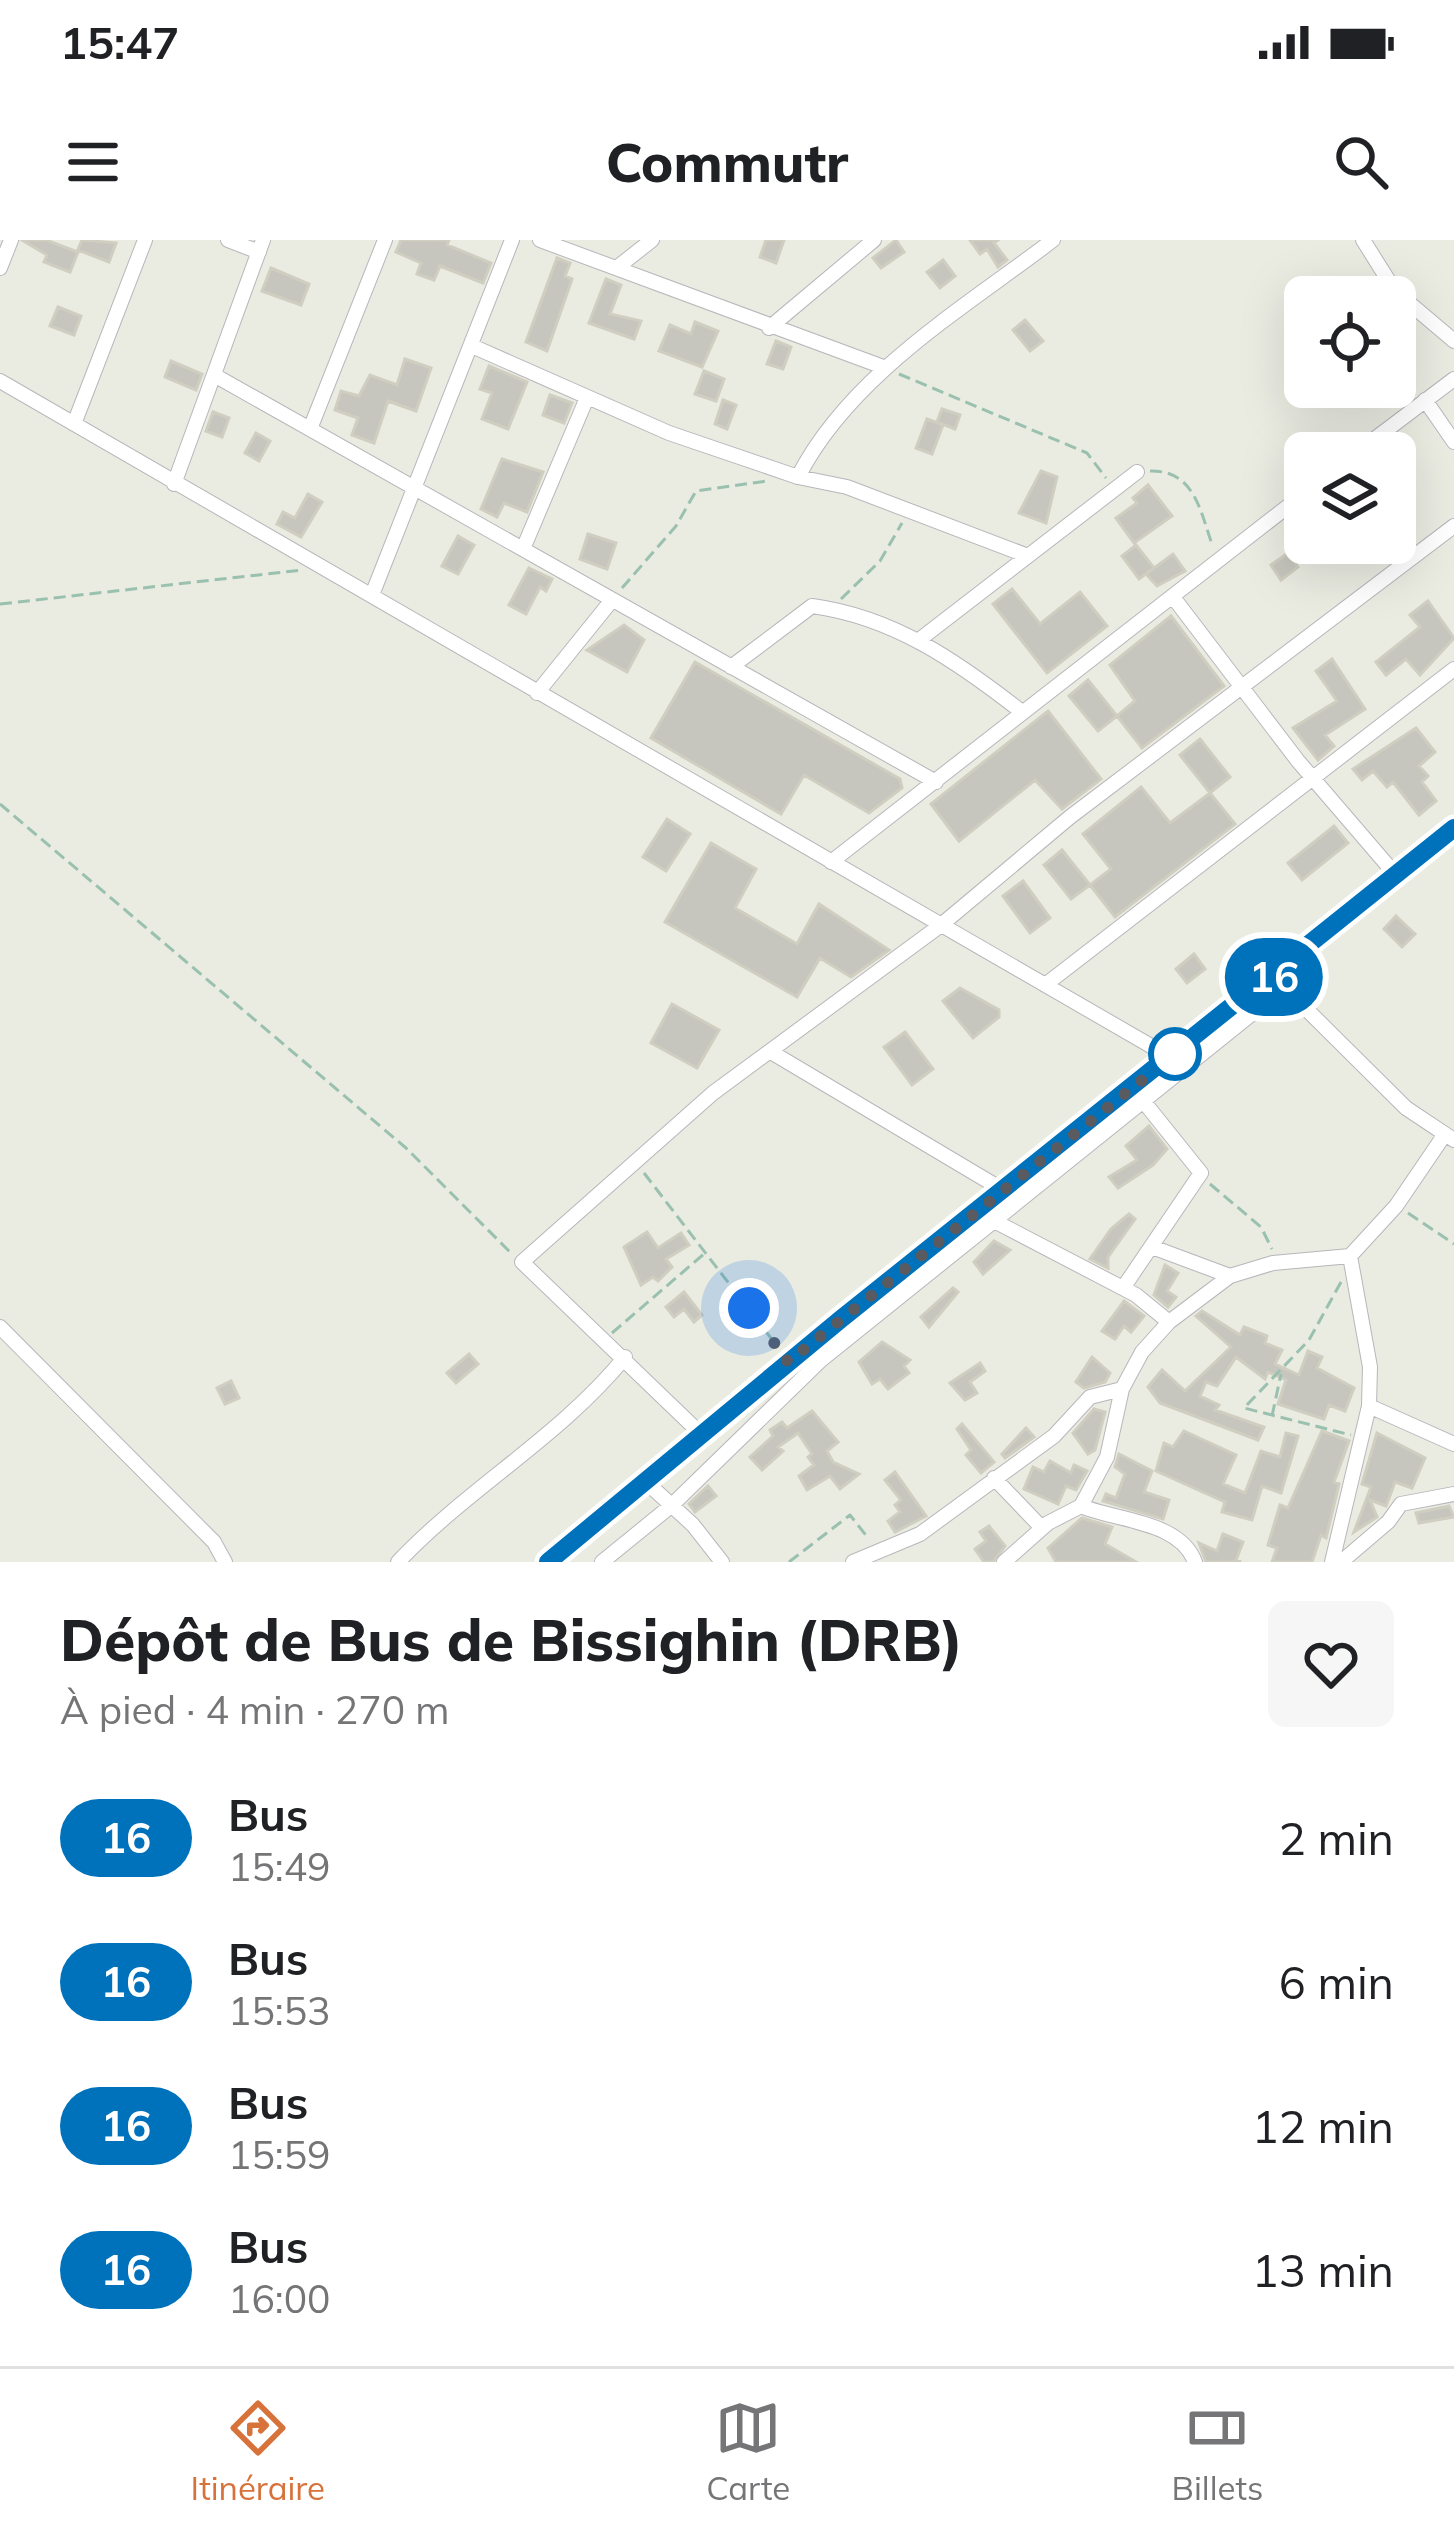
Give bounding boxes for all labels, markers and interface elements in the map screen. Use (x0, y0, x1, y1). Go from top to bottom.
text: 15:47 (60, 14, 179, 70)
text: Commutr (606, 128, 848, 196)
icon: menu (60, 129, 126, 195)
icon: search (1328, 129, 1394, 195)
map controls (1284, 276, 1416, 564)
button: locate (1284, 276, 1416, 408)
button: layers (1284, 432, 1416, 564)
line badge: 16 (1220, 938, 1328, 1016)
text: 16 (1249, 950, 1299, 1003)
unlabelled marker (1150, 1029, 1200, 1079)
your location (719, 1278, 779, 1338)
button: heart (1268, 1601, 1394, 1727)
text: Dépôt de Bus de Bissighin (DRB) (60, 1604, 963, 1675)
text: À pied · 4 min · 270 m (60, 1685, 449, 1734)
text: Bus (228, 1786, 308, 1842)
text: 2 min (1279, 1810, 1394, 1866)
text: 16 (101, 1811, 151, 1864)
text: 15:49 (228, 1842, 331, 1891)
text: Bus (228, 1930, 308, 1986)
text: 6 min (1279, 1954, 1394, 2010)
text: 16 (101, 1955, 151, 2008)
text: 15:53 (228, 1986, 331, 2035)
text: Bus (228, 2074, 308, 2130)
text: 12 min (1252, 2098, 1394, 2154)
text: 16 (101, 2099, 151, 2152)
text: 15:59 (228, 2130, 331, 2179)
text: Bus (228, 2218, 308, 2274)
text: 13 min (1252, 2242, 1394, 2298)
text: 16 (101, 2243, 151, 2296)
text: 16:00 (228, 2274, 331, 2323)
tab: Itinéraire (191, 2395, 325, 2508)
tab: Carte (706, 2395, 790, 2508)
tab: Billets (1172, 2395, 1263, 2508)

